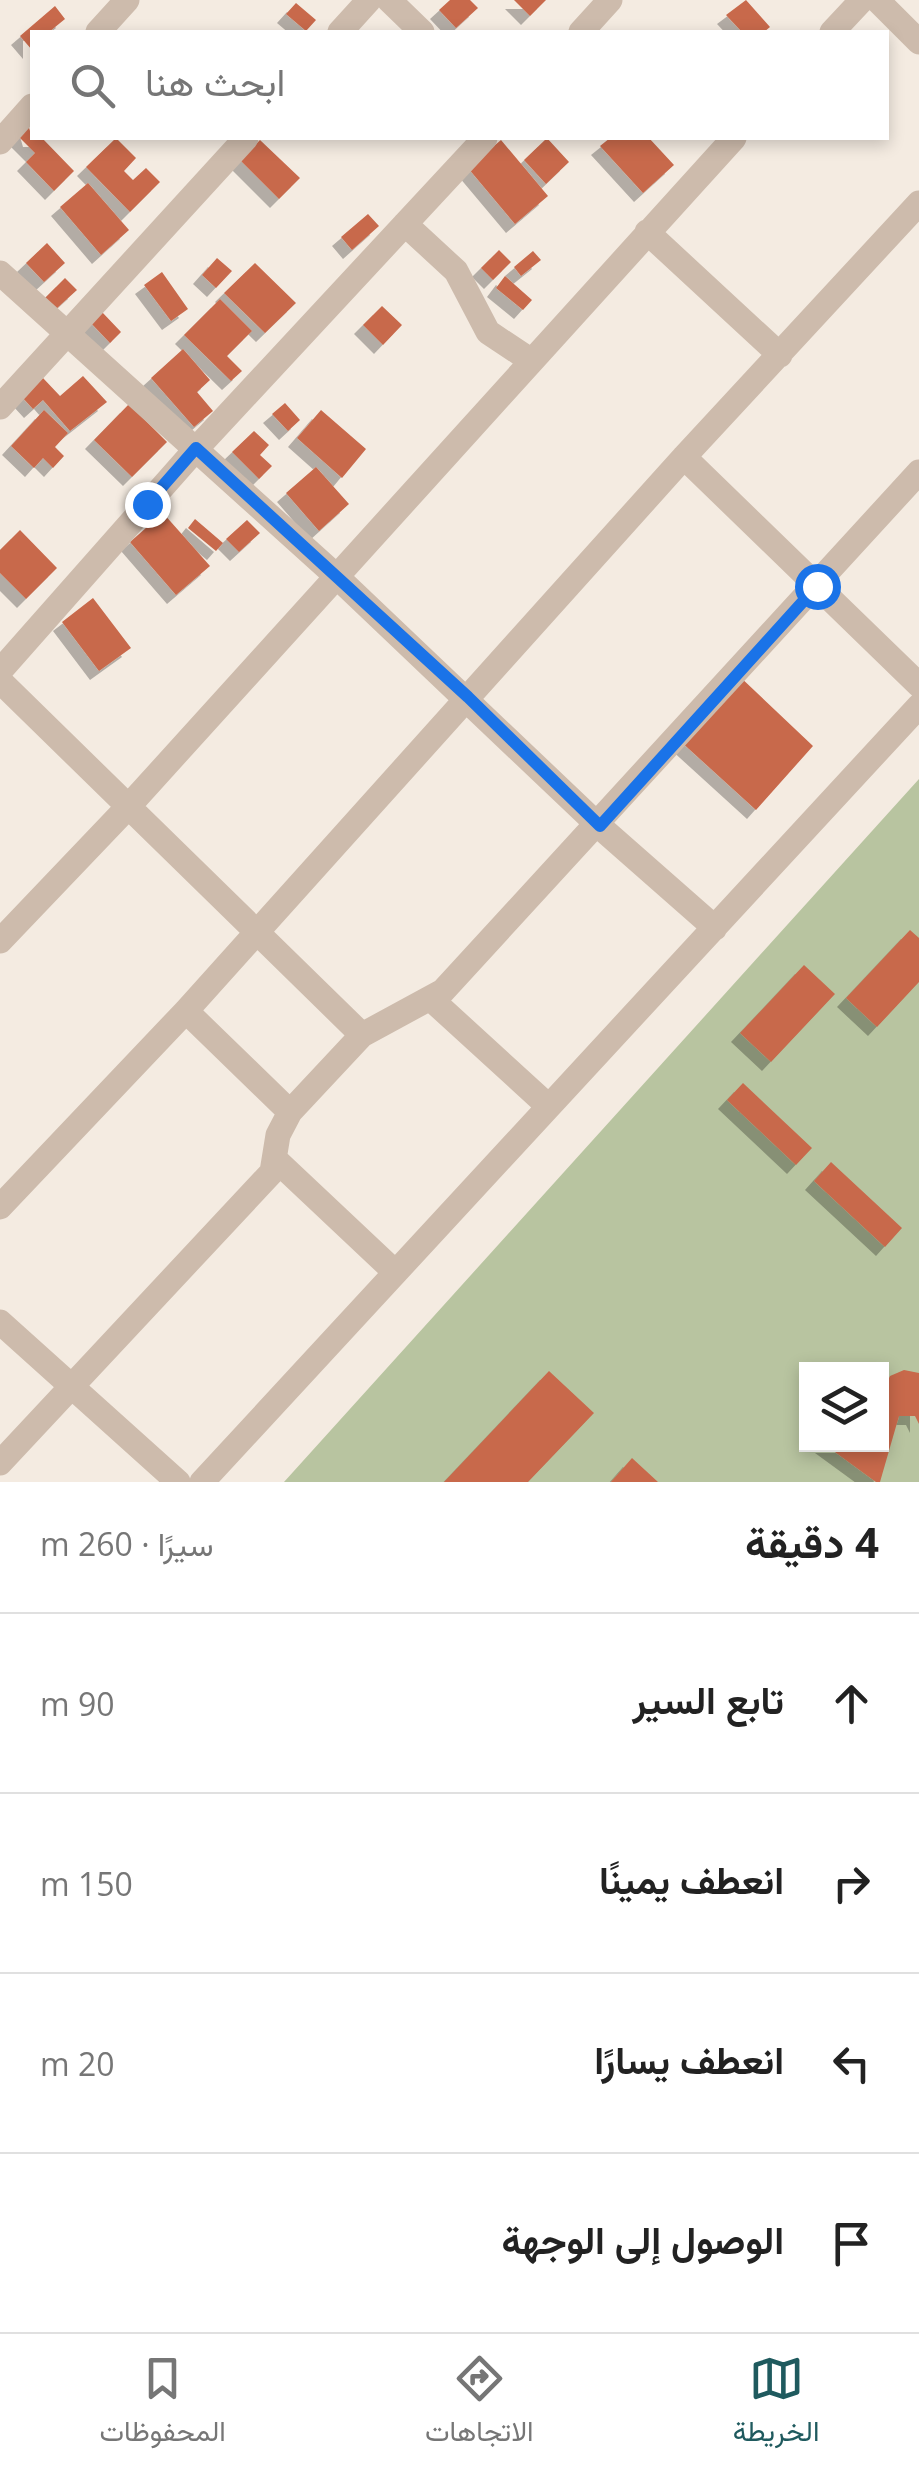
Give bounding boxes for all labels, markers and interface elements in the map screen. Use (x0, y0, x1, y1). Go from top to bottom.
search box (30, 30, 889, 140)
text: ابحث هنا (145, 55, 285, 107)
icon: search (65, 58, 120, 113)
route end (125, 482, 171, 528)
route start (795, 564, 841, 610)
map controls (799, 1362, 889, 1452)
button: layers (799, 1362, 889, 1452)
text: 4 دقيقة (745, 1513, 879, 1570)
text: سيرًا · 260 m (40, 1522, 213, 1565)
text: تابع السير (632, 1673, 784, 1725)
icon: ahead (824, 1676, 879, 1731)
text: 90 m (40, 1682, 115, 1725)
text: انعطف يمينًا (599, 1853, 784, 1905)
icon: right (824, 1856, 879, 1911)
text: 150 m (40, 1862, 133, 1905)
text: انعطف يسارًا (594, 2033, 784, 2085)
icon: left (824, 2036, 879, 2091)
text: 20 m (40, 2042, 115, 2085)
text: الوصول إلى الوجهة (502, 2213, 784, 2265)
icon: arrive (824, 2216, 879, 2271)
tab: المحفوظات (100, 2351, 226, 2456)
tab: الاتجاهات (425, 2351, 534, 2456)
tab: الخريطة (733, 2351, 819, 2456)

